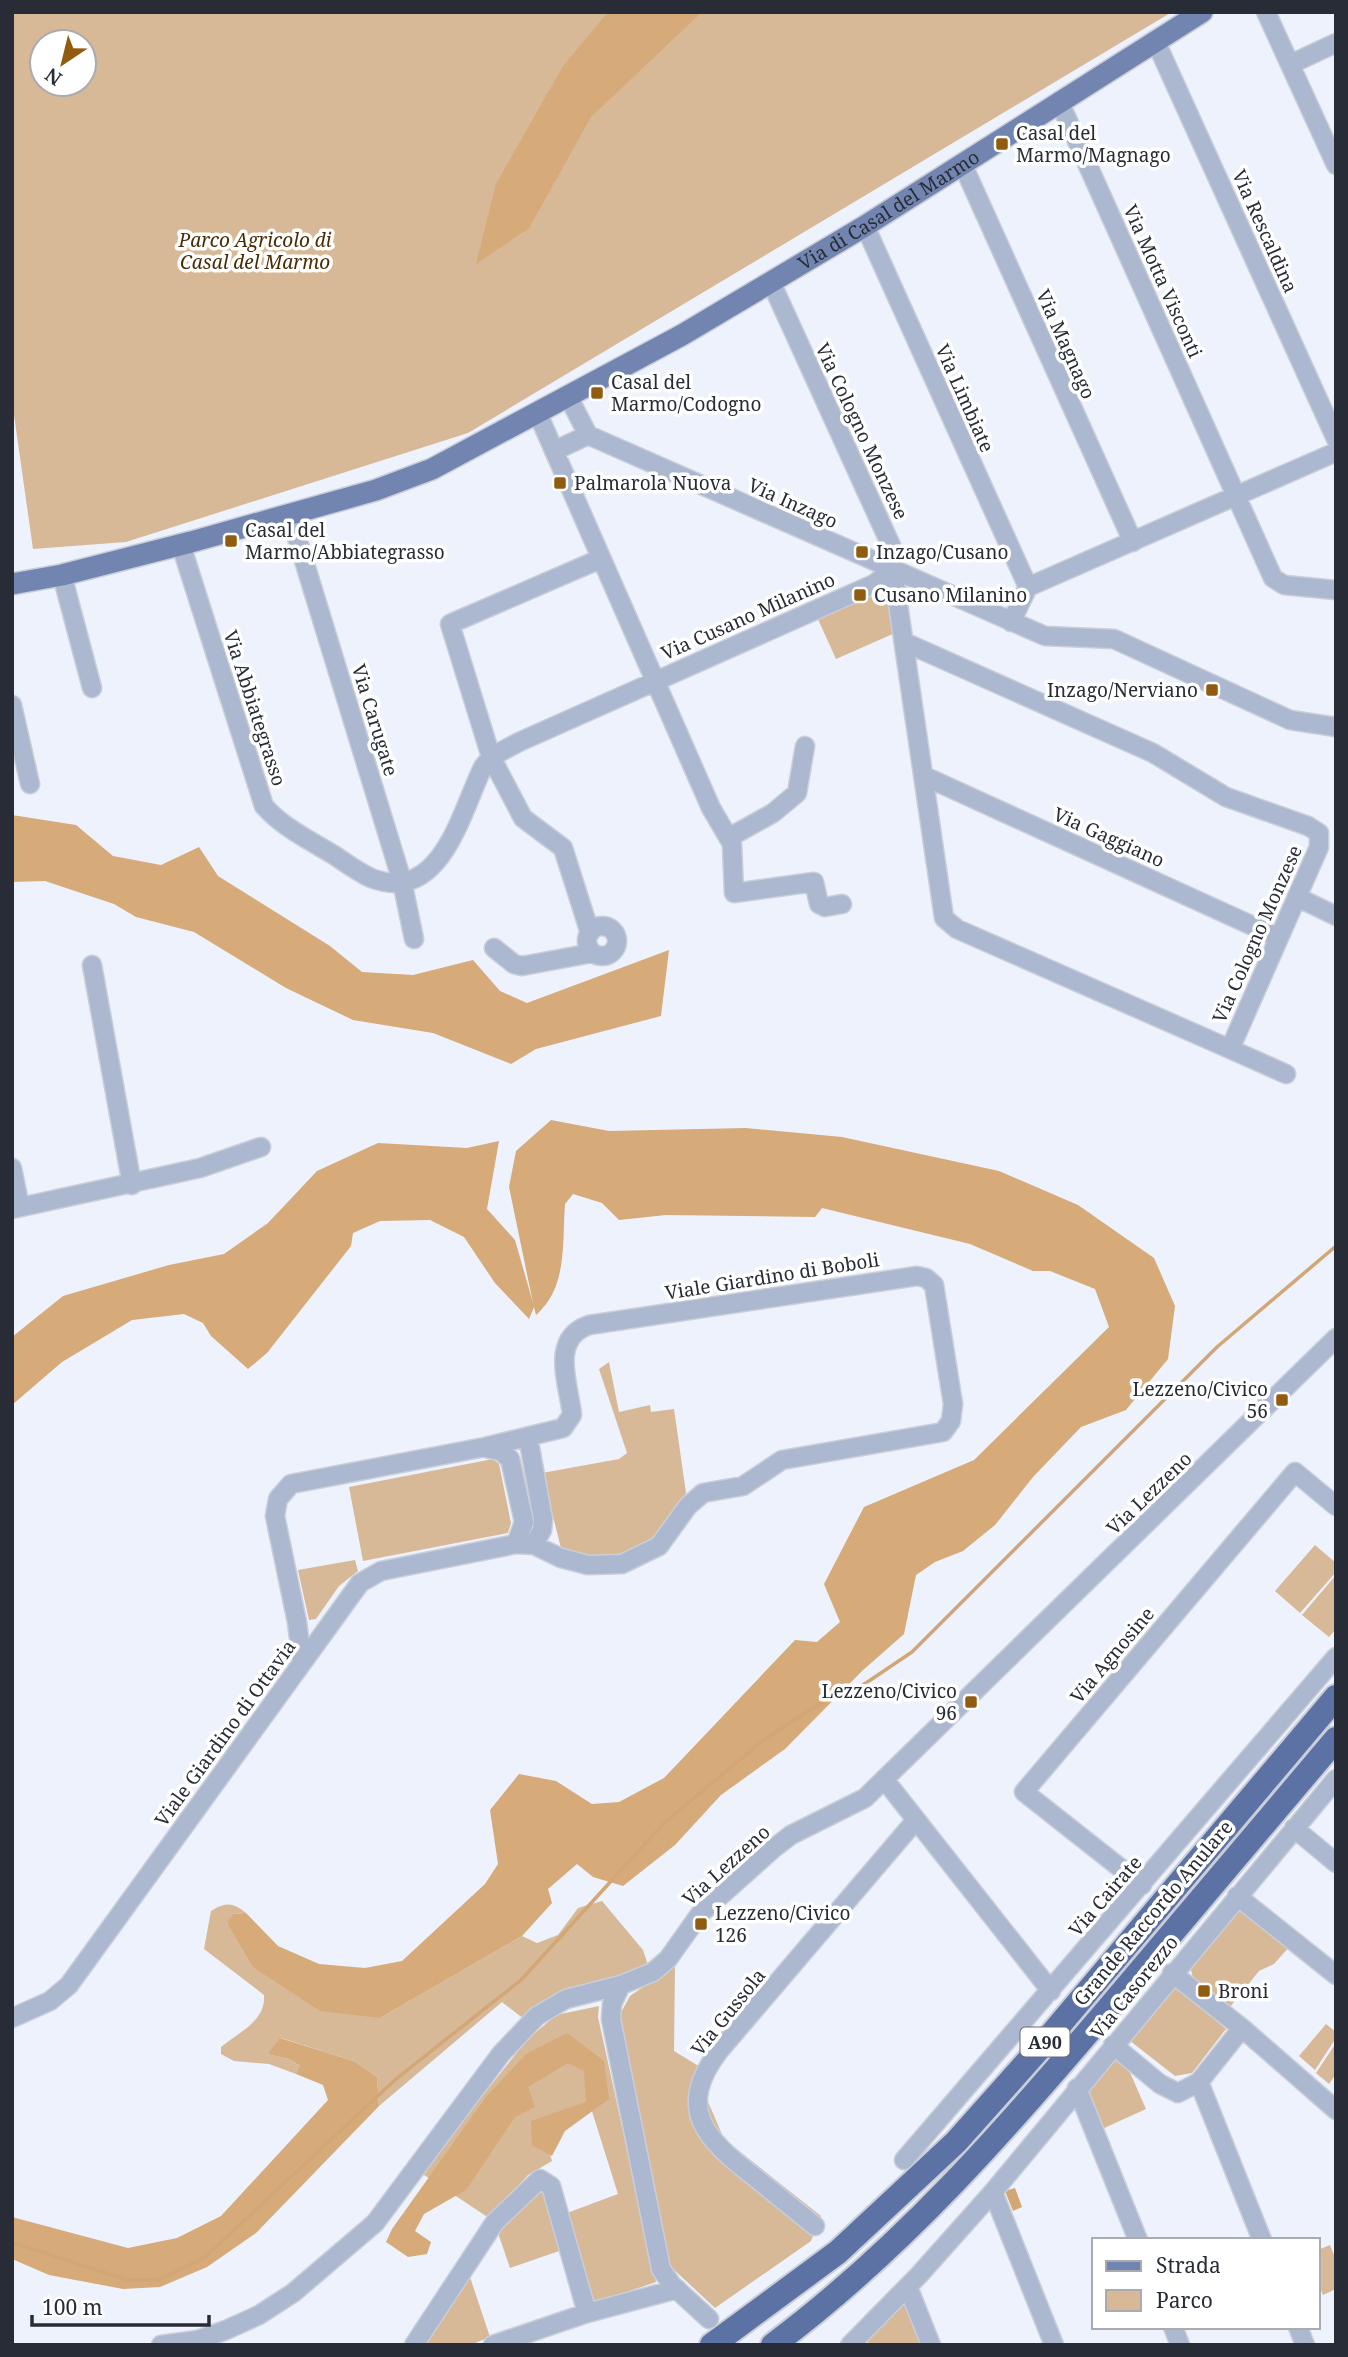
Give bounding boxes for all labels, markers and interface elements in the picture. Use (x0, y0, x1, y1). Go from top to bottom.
north arrow (28, 28, 98, 98)
text: N (40, 62, 67, 92)
place label: Casal del Marmo/Magnago (1016, 120, 1171, 168)
marker: Casal del Marmo/Magnago (994, 136, 1010, 152)
street label: Via di Casal del Marmo (793, 144, 984, 276)
street label: Via Rescaldina (1226, 165, 1304, 297)
street label: Via Motta Visconti (1118, 200, 1208, 362)
park label: Parco Agricolo di Casal del Marmo (177, 227, 332, 275)
street label: Via Magnago (1030, 285, 1102, 403)
street label: Via Cologno Monzese (810, 338, 914, 524)
street label: Via Limbiate (930, 340, 1000, 456)
place label: Casal del Marmo/Codogno (611, 369, 762, 417)
marker: Casal del Marmo/Codogno (589, 385, 605, 401)
place label: Palmarola Nuova (574, 470, 731, 496)
street label: Via Inzago (744, 472, 842, 534)
marker: Palmarola Nuova (552, 475, 568, 491)
place label: Casal del Marmo/Abbiategrasso (245, 517, 445, 565)
marker: Casal del Marmo/Abbiategrasso (223, 533, 239, 549)
place label: Inzago/Cusano (876, 539, 1009, 565)
marker: Inzago/Cusano (854, 544, 870, 560)
street label: Via Cusano Milanino (657, 566, 839, 666)
place label: Cusano Milanino (874, 582, 1027, 608)
marker: Cusano Milanino (852, 587, 868, 603)
street label: Via Abbiategrasso (218, 627, 292, 789)
street label: Via Carugate (346, 661, 404, 779)
place label: Inzago/Nerviano (1047, 677, 1198, 703)
marker: Inzago/Nerviano (1204, 682, 1220, 698)
street label: Via Gaggiano (1049, 801, 1169, 873)
street label: Via Cologno Monzese (1206, 841, 1308, 1027)
street label: Viale Giardino di Boboli (663, 1246, 881, 1306)
place label: Lezzeno/Civico 56 (1133, 1376, 1268, 1424)
marker: Lezzeno/Civico 56 (1274, 1392, 1290, 1408)
street label: Via Lezzeno (1101, 1446, 1197, 1540)
street label: Via Agnosine (1064, 1601, 1160, 1709)
street label: Viale Giardino di Ottavia (149, 1635, 301, 1831)
place label: Lezzeno/Civico 96 (822, 1678, 957, 1726)
marker: Lezzeno/Civico 96 (963, 1694, 979, 1710)
street label: Grande Raccordo Anulare (1068, 1815, 1238, 2011)
street label: Via Lezzeno (677, 1819, 775, 1911)
street label: Via Cairate (1063, 1850, 1147, 1942)
place label: Lezzeno/Civico 126 (715, 1900, 850, 1948)
marker: Lezzeno/Civico 126 (693, 1916, 709, 1932)
street label: Via Casorezzo (1084, 1930, 1184, 2044)
street label: Via Gussola (685, 1963, 771, 2061)
place label: Broni (1218, 1978, 1269, 2004)
marker: Broni (1196, 1983, 1212, 1999)
road number: A90 (1020, 2028, 1070, 2056)
legend (1092, 2238, 1320, 2329)
text: Strada (1156, 2251, 1221, 2279)
scale bar (32, 2284, 208, 2328)
text: Parco (1156, 2286, 1213, 2314)
text: 100 m (42, 2293, 103, 2321)

